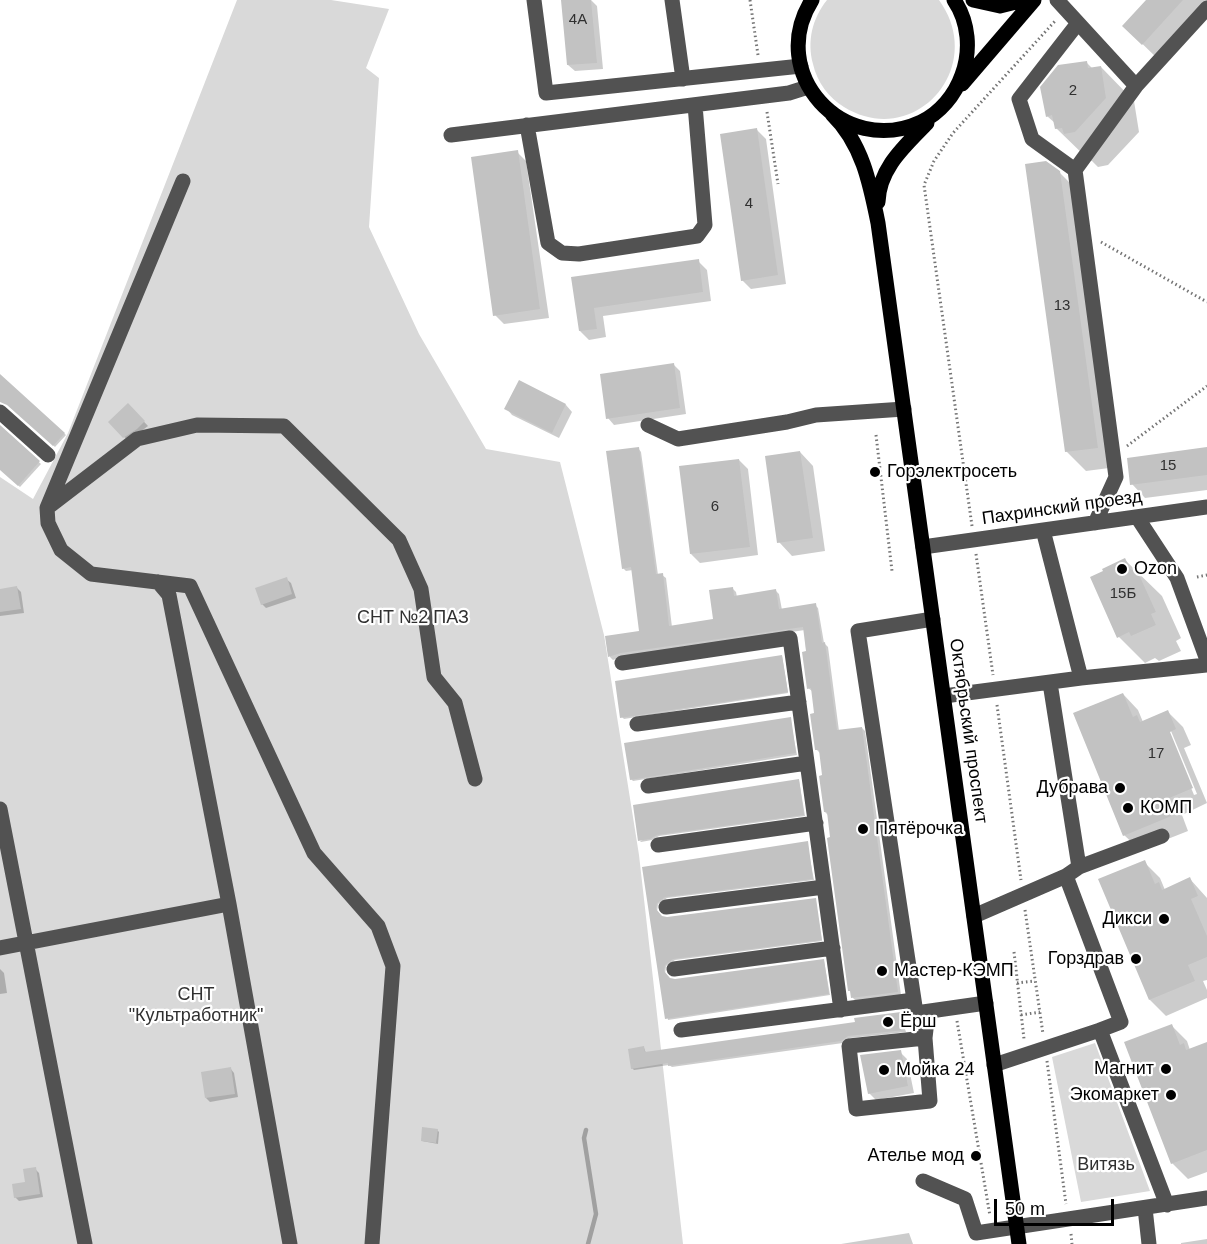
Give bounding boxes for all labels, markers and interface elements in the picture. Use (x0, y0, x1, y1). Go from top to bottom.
house number: 4А (569, 11, 587, 29)
house number: 2 (1069, 82, 1077, 100)
house number: 4 (745, 195, 753, 213)
house number: 13 (1054, 297, 1070, 315)
house number: 15 (1160, 457, 1176, 475)
place label: Горэлектросеть (887, 461, 1017, 483)
marker: Горэлектросеть (868, 465, 882, 479)
street label: Пахринский проезд (980, 486, 1144, 530)
house number: 6 (711, 498, 719, 516)
place label: Ozon (1134, 558, 1177, 580)
marker: Ozon (1115, 562, 1129, 576)
house number: 15Б (1110, 585, 1136, 603)
park label: СНТ №2 ПАЗ (357, 607, 469, 629)
street label: Октябрьский проспект (944, 637, 992, 825)
house number: 17 (1148, 745, 1164, 763)
place label: Дубрава (1037, 777, 1108, 799)
marker: Дубрава (1113, 781, 1127, 795)
place label: КОМП (1140, 797, 1192, 819)
marker: КОМП (1121, 801, 1135, 815)
place label: Пятёрочка (875, 818, 963, 840)
marker: Пятёрочка (856, 822, 870, 836)
place label: Дикси (1103, 908, 1152, 930)
marker: Дикси (1157, 912, 1171, 926)
place label: Горздрав (1048, 948, 1124, 970)
marker: Горздрав (1129, 952, 1143, 966)
place label: Мастер-КЭМП (894, 960, 1014, 982)
marker: Мастер-КЭМП (875, 964, 889, 978)
park label: СНТ "Культработник" (129, 984, 263, 1026)
place label: Ёрш (900, 1011, 936, 1033)
marker: Ёрш (881, 1015, 895, 1029)
place label: Магнит (1094, 1058, 1154, 1080)
place label: Мойка 24 (896, 1059, 975, 1081)
marker: Магнит (1159, 1062, 1173, 1076)
marker: Мойка 24 (877, 1063, 891, 1077)
place label: Экомаркет (1070, 1084, 1159, 1106)
marker: Экомаркет (1164, 1088, 1178, 1102)
place label: Ателье мод (868, 1145, 964, 1167)
marker: Ателье мод (969, 1149, 983, 1163)
park label: Витязь (1077, 1154, 1135, 1176)
scale bar (997, 1187, 1117, 1225)
text: 50 m (1005, 1199, 1045, 1219)

